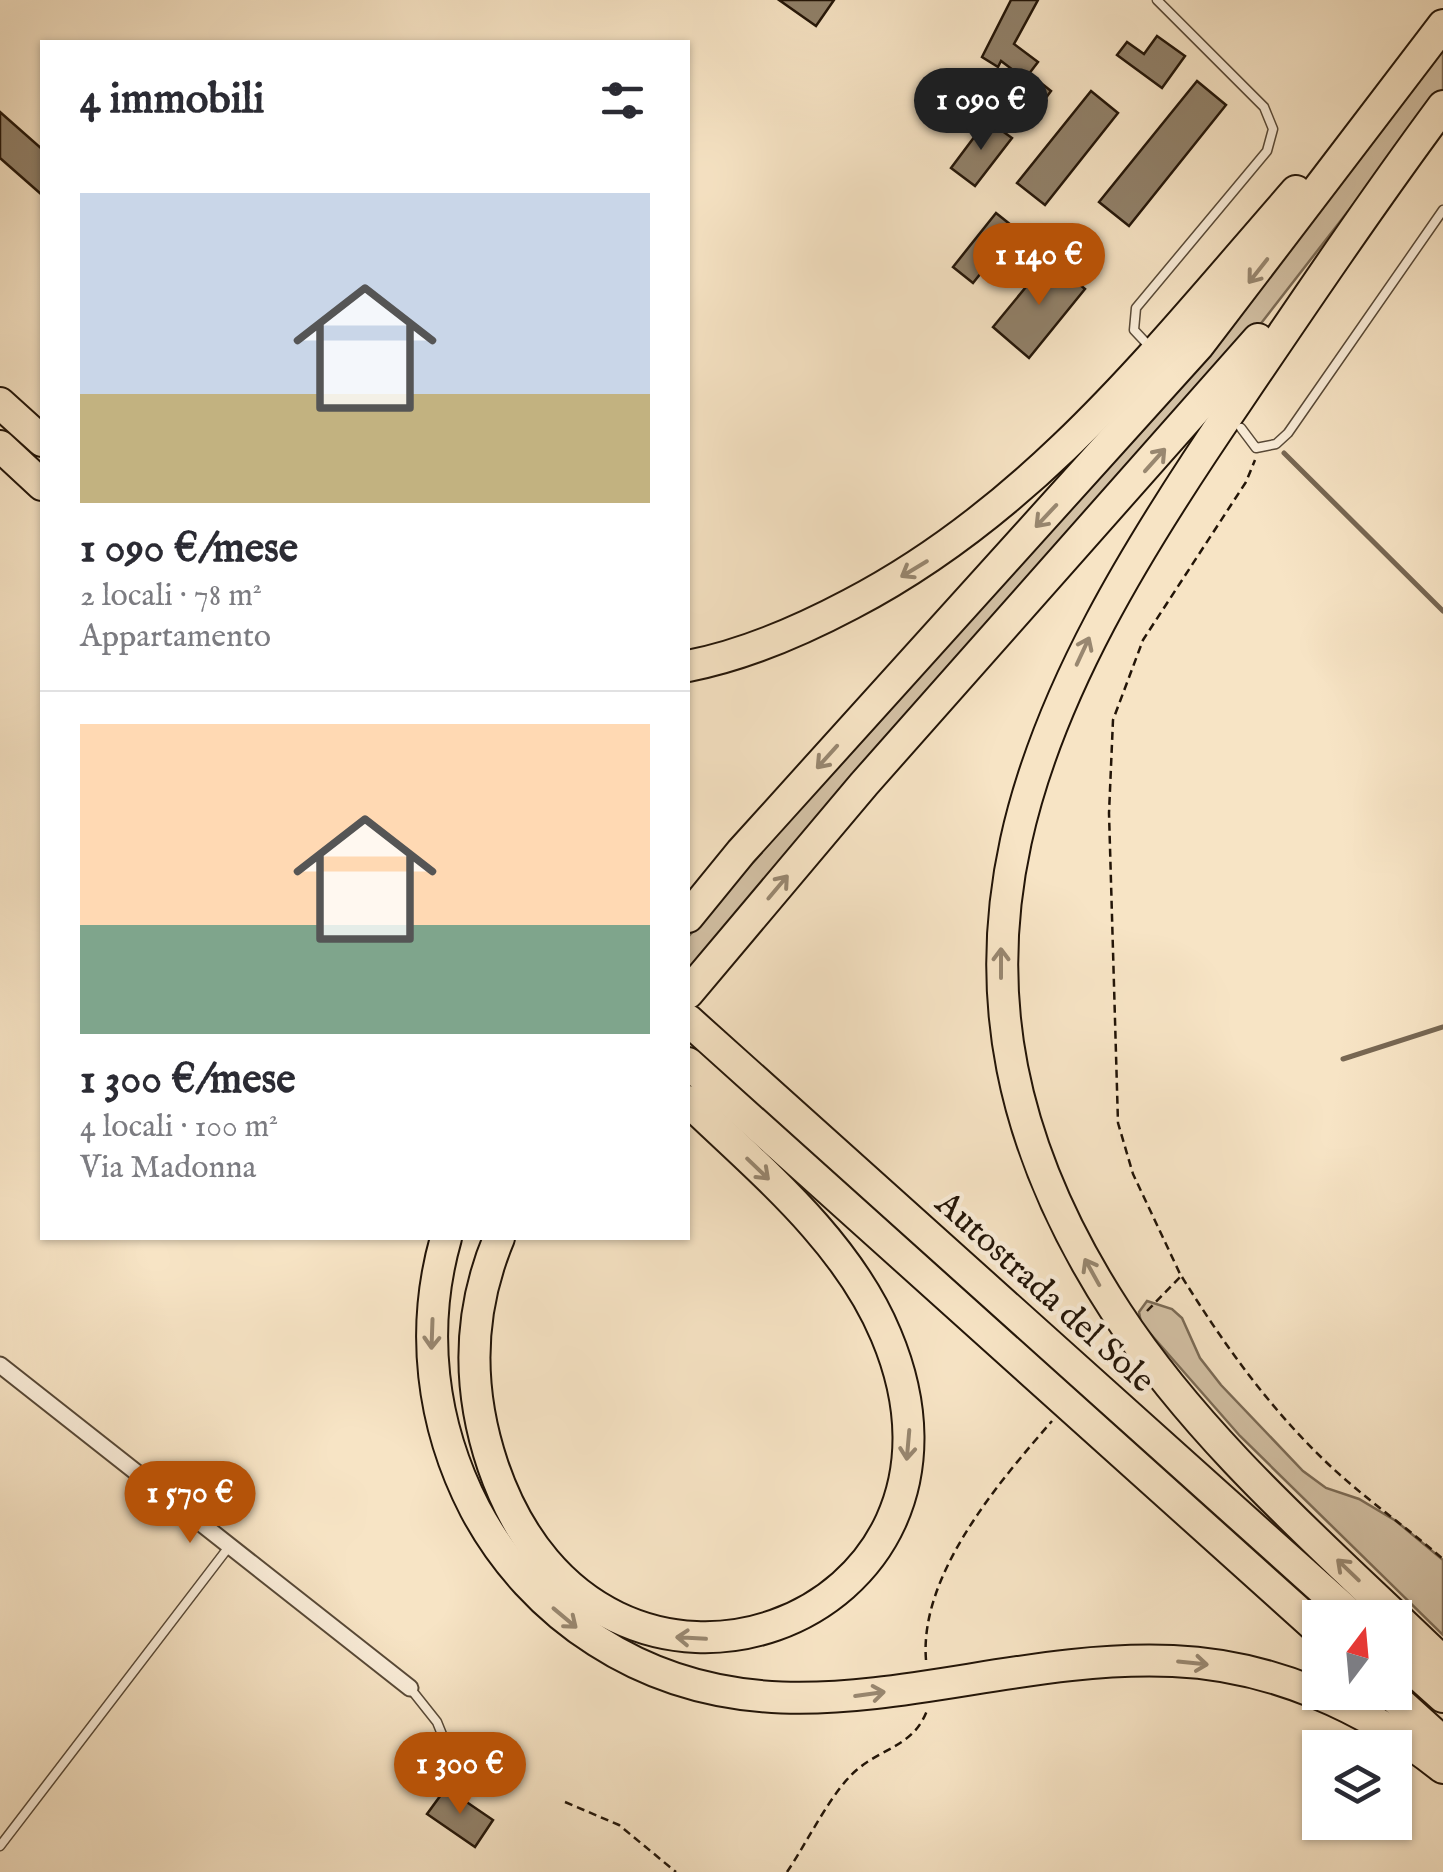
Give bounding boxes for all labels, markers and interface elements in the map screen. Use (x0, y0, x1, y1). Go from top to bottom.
pin: 1 090 € (889, 68, 1073, 153)
icon: filters (595, 73, 650, 128)
text: 4 immobili (80, 74, 265, 127)
text: 1 090 € (936, 80, 1026, 121)
pin: 1 140 € (947, 223, 1131, 308)
text: 1 140 € (995, 235, 1083, 276)
one-way arrow (1248, 257, 1270, 283)
icon: home (275, 258, 455, 438)
one-way arrow (1144, 448, 1167, 473)
one-way arrow (1034, 504, 1058, 528)
text: 1 090 €/mese (80, 523, 298, 576)
one-way arrow (900, 559, 929, 579)
text: 2 locali · 78 m² (80, 576, 262, 617)
text: Appartamento (80, 617, 271, 658)
one-way arrow (1074, 637, 1093, 667)
one-way arrow (816, 744, 839, 769)
icon: home (275, 789, 455, 969)
one-way arrow (767, 875, 789, 901)
one-way arrow (992, 948, 1010, 980)
text: 1 300 €/mese (80, 1054, 295, 1107)
text: 4 locali · 100 m² (80, 1107, 278, 1148)
text: Via Madonna (80, 1148, 256, 1189)
one-way arrow (745, 1156, 769, 1180)
street label: Autostrada del Sole (924, 1182, 1164, 1403)
one-way arrow (1081, 1257, 1101, 1287)
one-way arrow (422, 1317, 441, 1349)
one-way arrow (899, 1428, 918, 1460)
pin: 1 570 € (98, 1461, 282, 1546)
text: 1 570 € (147, 1473, 233, 1514)
one-way arrow (1336, 1558, 1360, 1582)
north arrow (1302, 1600, 1412, 1710)
map controls (1302, 1600, 1412, 1840)
one-way arrow (552, 1606, 577, 1629)
one-way arrow (676, 1628, 708, 1647)
one-way arrow (1176, 1653, 1209, 1672)
one-way arrow (854, 1685, 886, 1703)
button: layers (1302, 1730, 1412, 1840)
pin: 1 300 € (368, 1732, 552, 1817)
text: 1 300 € (416, 1744, 504, 1785)

